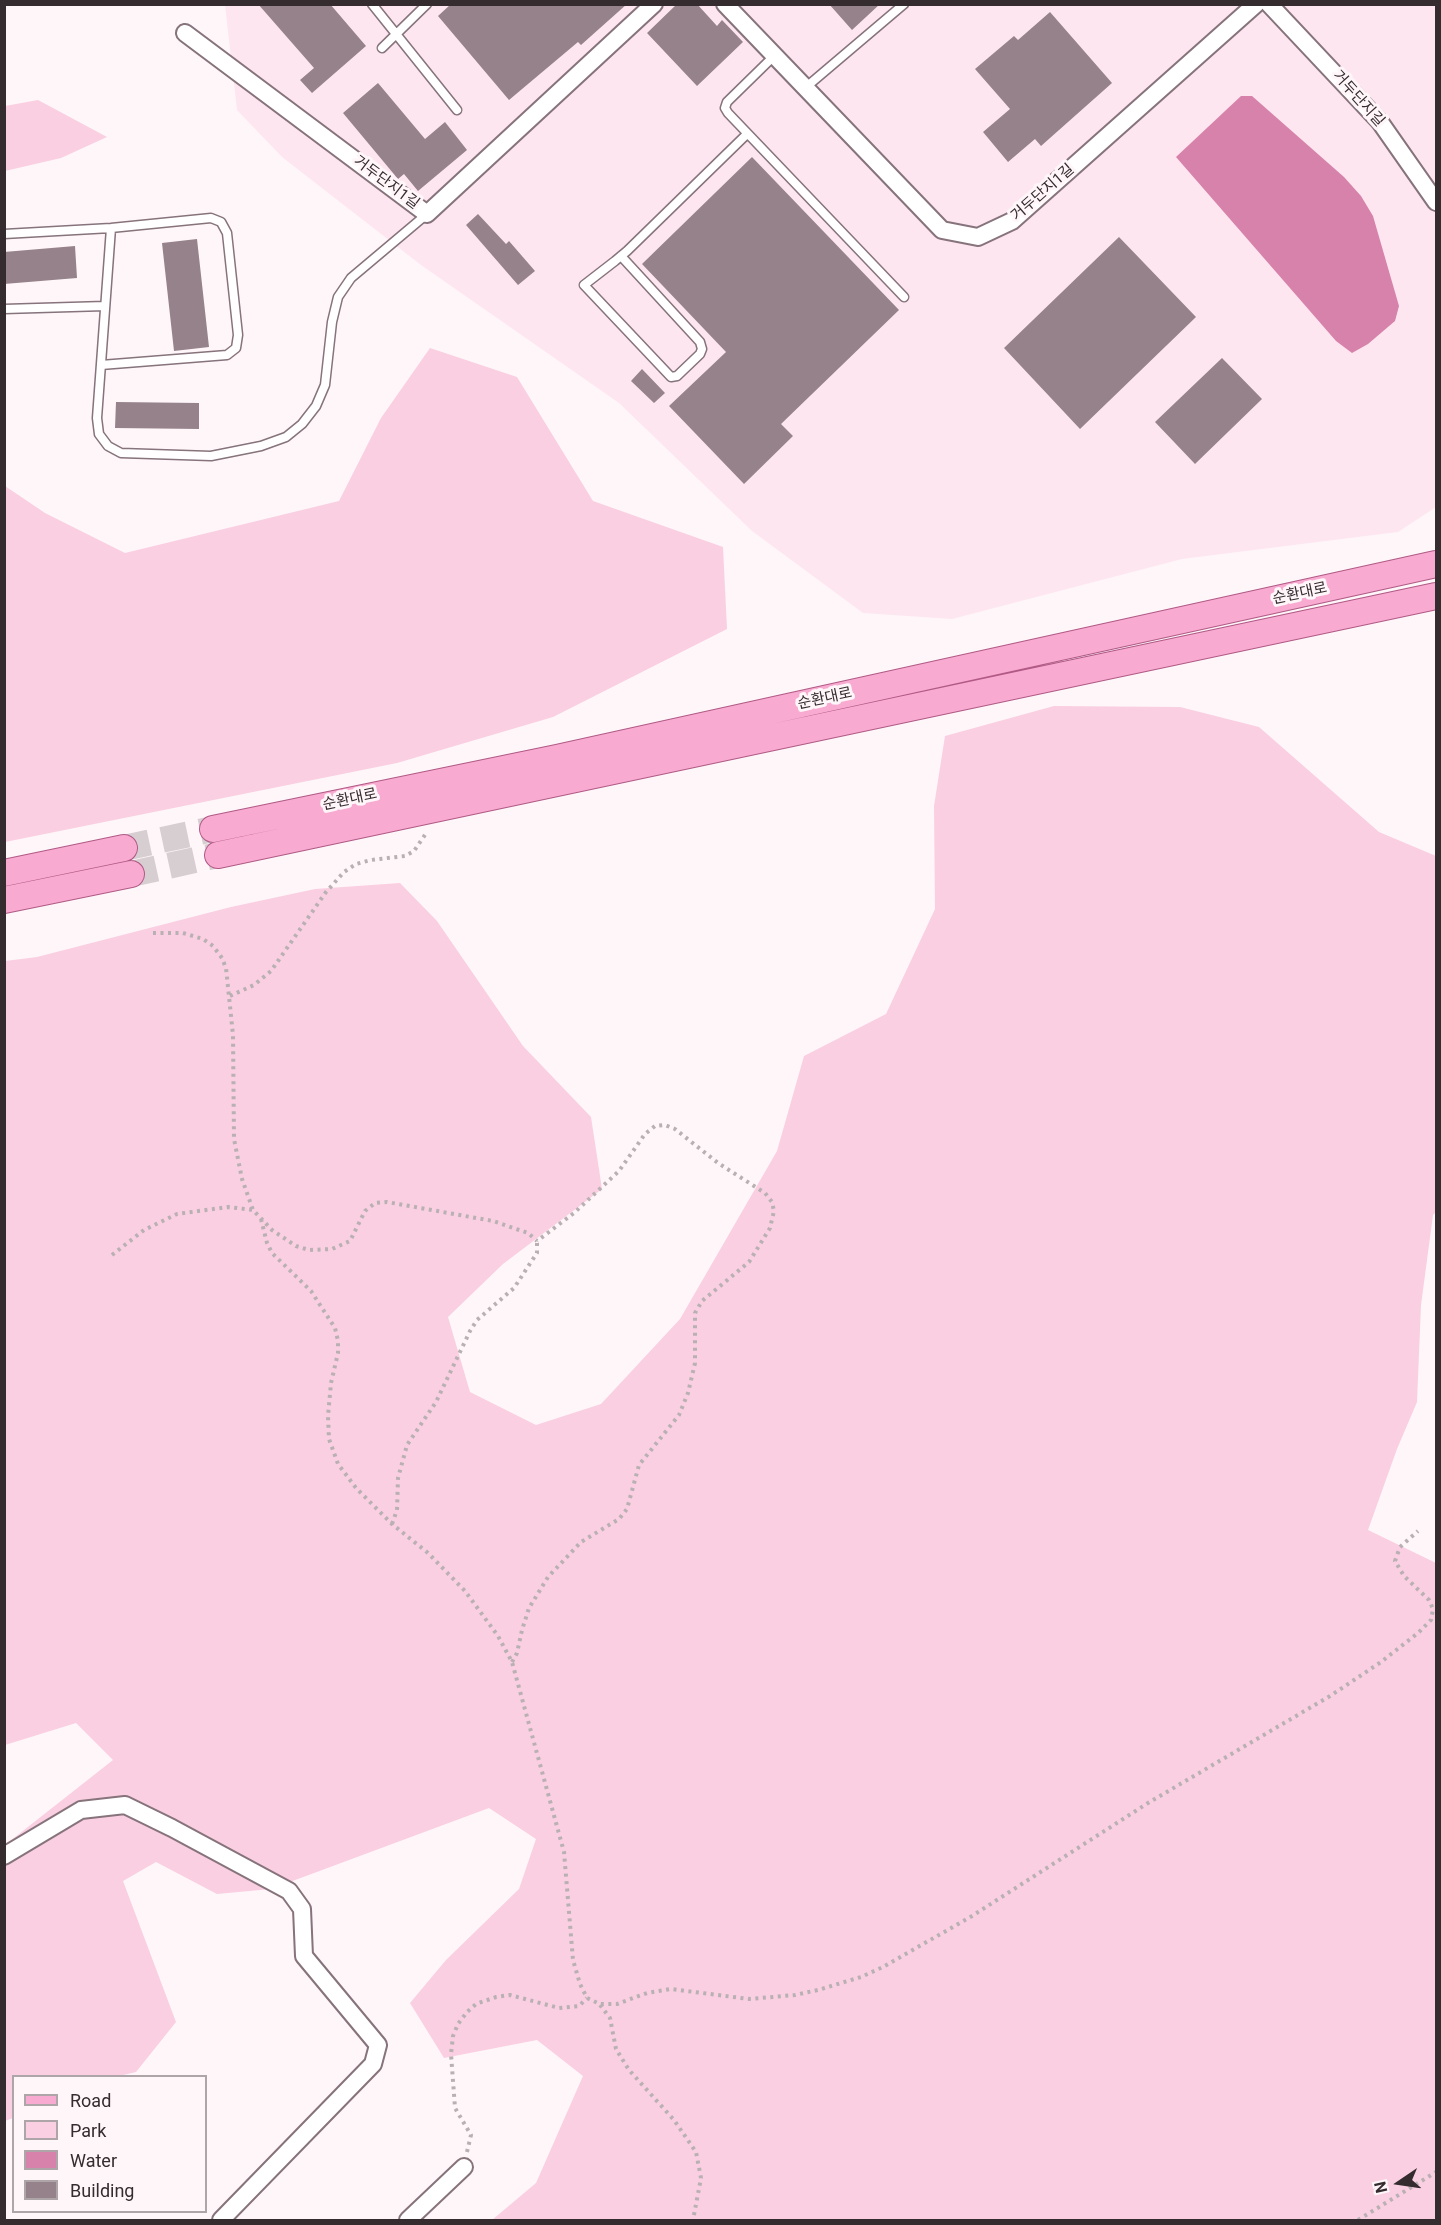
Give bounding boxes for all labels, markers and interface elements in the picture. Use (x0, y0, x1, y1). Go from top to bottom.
street label: 거두단지길 (1328, 67, 1388, 131)
street label: 거두단지1길 (350, 153, 422, 213)
street label: 거두단지1길 (1008, 161, 1078, 225)
street label: 순환대로 (1271, 579, 1329, 609)
street label: 순환대로 (796, 684, 854, 714)
street label: 순환대로 (321, 785, 379, 815)
legend (12, 2075, 207, 2213)
text: Road (70, 2090, 111, 2111)
text: Park (70, 2120, 106, 2141)
text: Water (70, 2150, 117, 2171)
north arrow (1369, 2153, 1429, 2213)
text: Building (70, 2180, 134, 2201)
text: N (1370, 2180, 1392, 2195)

